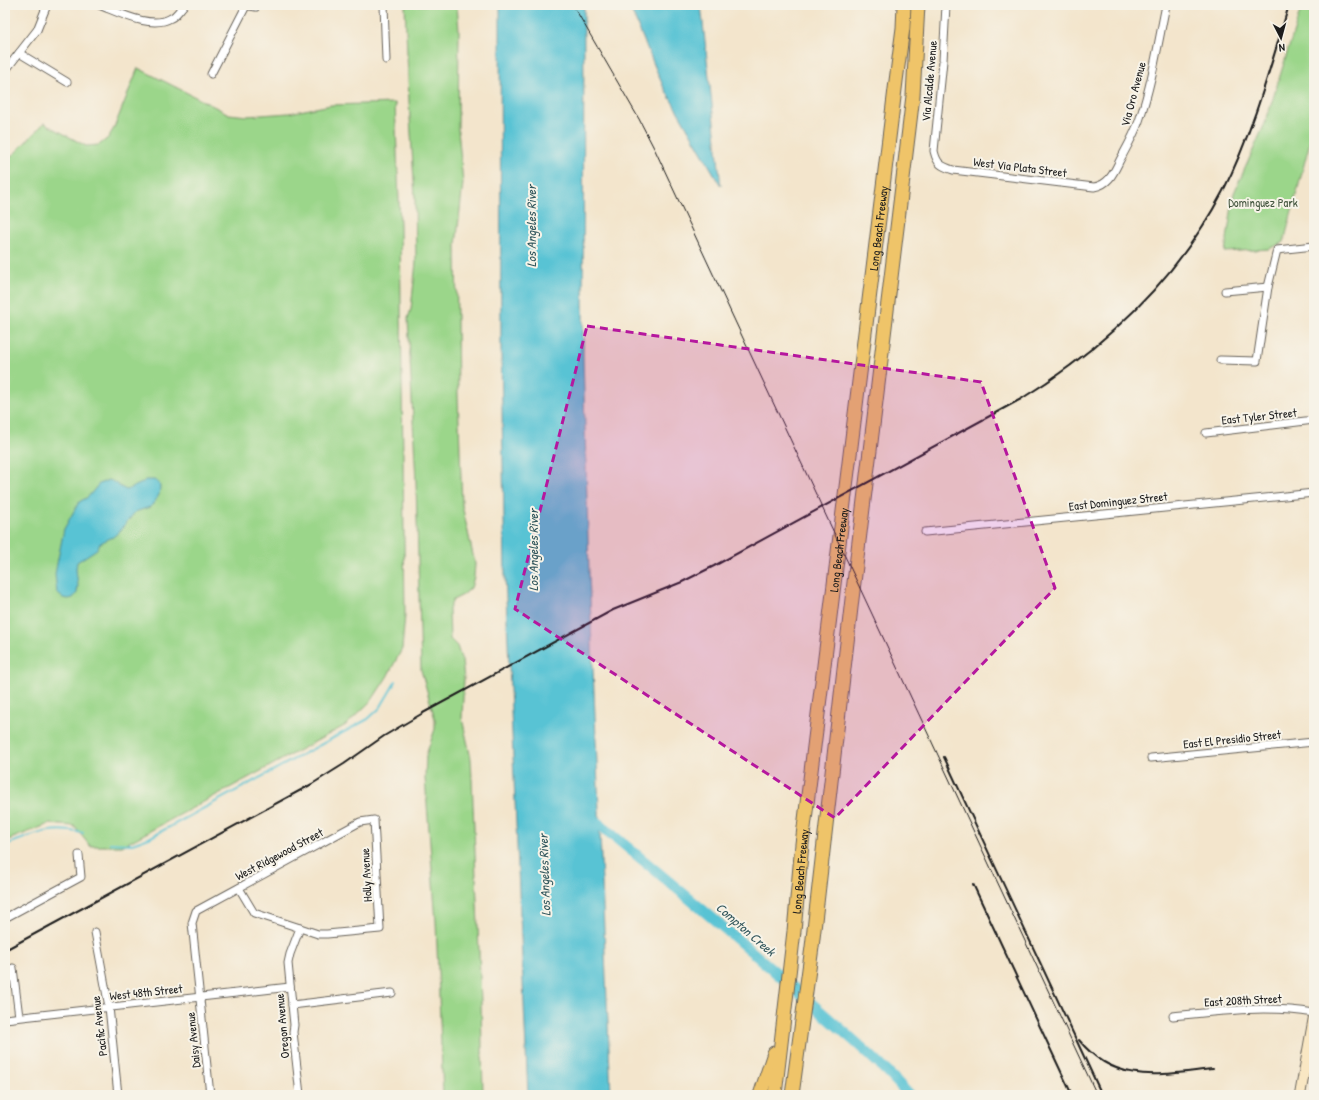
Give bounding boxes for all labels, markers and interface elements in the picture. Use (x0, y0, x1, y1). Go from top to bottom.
north arrow (1261, 18, 1301, 58)
street label: Via Alcalde Avenue (917, 40, 941, 122)
text: N (1278, 41, 1286, 55)
street label: Via Oro Avenue (1116, 60, 1150, 128)
street label: West Via Plata Street (972, 153, 1068, 181)
water label: Los Angeles River (522, 183, 541, 267)
street label: Long Beach Freeway (864, 185, 892, 271)
park label: Dominguez Park (1228, 194, 1298, 211)
street label: East Tyler Street (1221, 404, 1298, 428)
street label: East Dominguez Street (1068, 487, 1169, 515)
street label: Long Beach Freeway (825, 506, 852, 593)
water label: Los Angeles River (524, 507, 543, 591)
street label: East El Presidio Street (1182, 725, 1283, 753)
street label: West Ridgewood Street (232, 823, 327, 884)
street label: Long Beach Freeway (787, 828, 812, 914)
water label: Los Angeles River (534, 832, 555, 916)
street label: Holly Avenue (356, 847, 376, 902)
water label: Compton Creek (712, 898, 781, 962)
street label: West 48th Street (109, 980, 184, 1004)
street label: East 208th Street (1204, 989, 1283, 1011)
street label: Oregon Avenue (271, 993, 293, 1059)
street label: Pacific Avenue (87, 995, 111, 1057)
street label: Daisy Avenue (182, 1011, 204, 1069)

